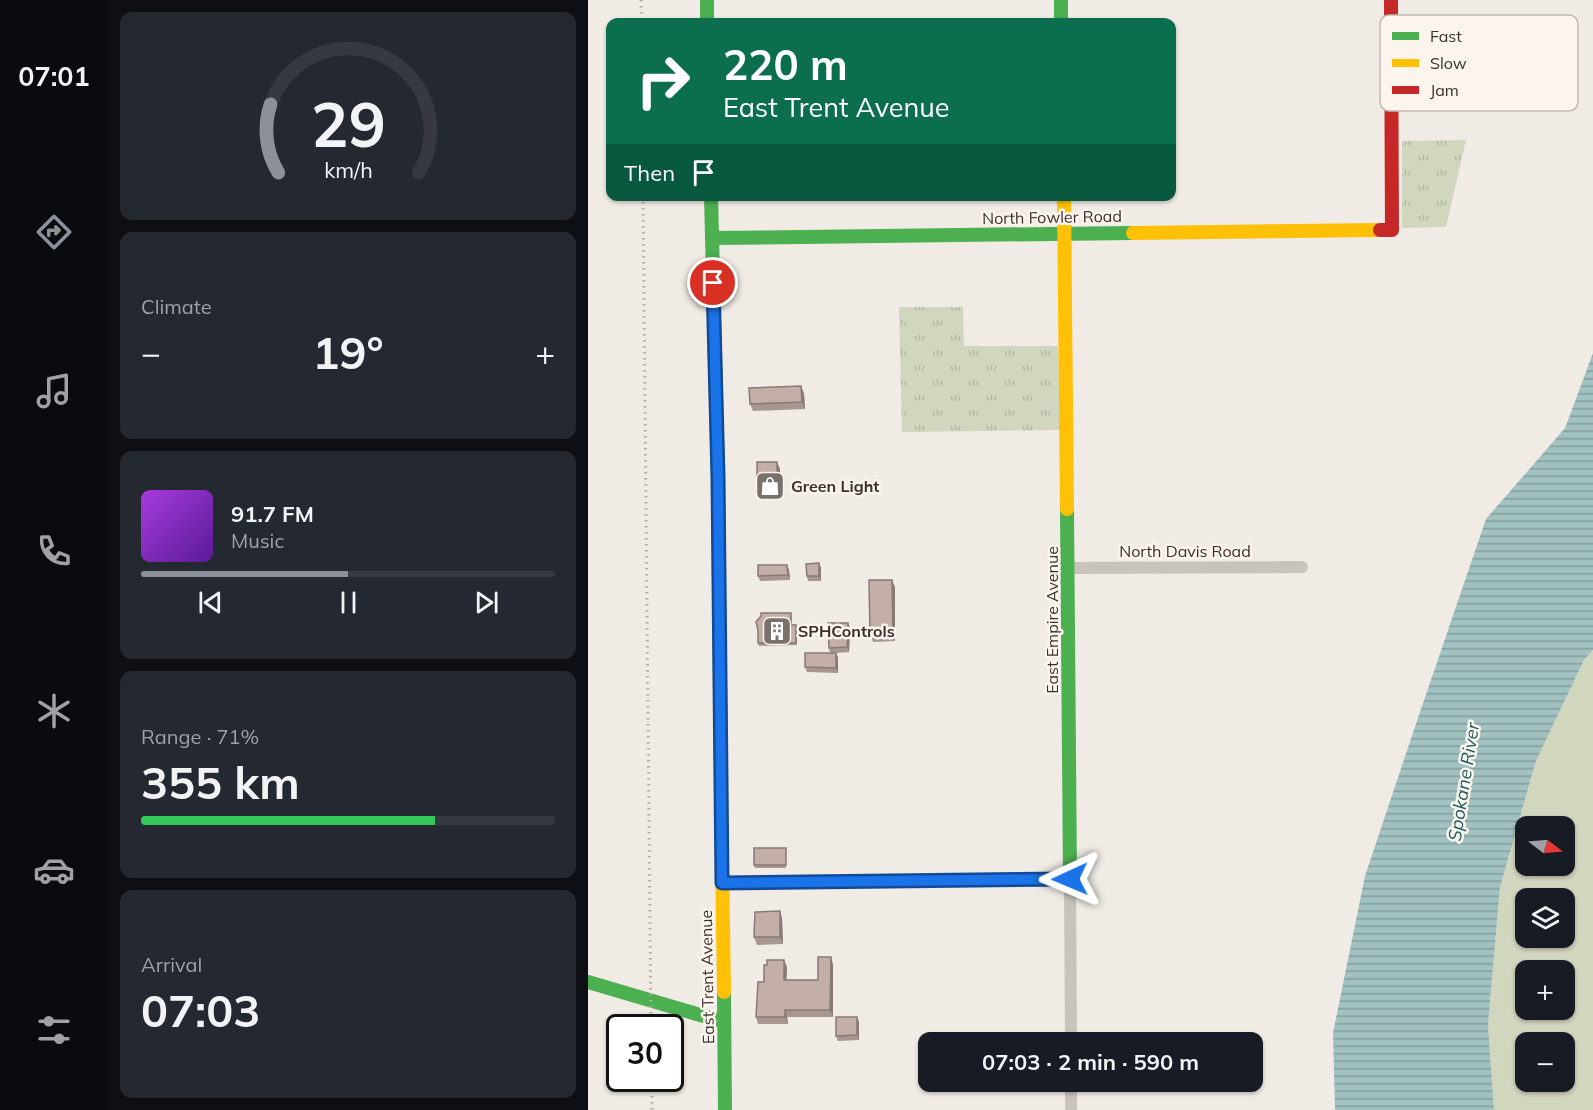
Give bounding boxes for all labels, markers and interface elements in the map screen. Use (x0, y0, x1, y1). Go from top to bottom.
legend (1380, 15, 1578, 111)
text: Fast (1430, 26, 1462, 46)
text: 220 m (723, 38, 848, 91)
icon: right (624, 42, 702, 120)
text: Slow (1430, 53, 1467, 73)
text: 07:01 (18, 59, 90, 93)
text: Jam (1430, 80, 1459, 100)
text: 29 (311, 84, 385, 163)
text: East Trent Avenue (723, 90, 950, 124)
text: km/h (324, 156, 372, 183)
icon: arrive (687, 156, 720, 189)
text: Then (624, 159, 675, 187)
street label: North Fowler Road (982, 206, 1122, 228)
icon: directions (33, 211, 75, 253)
pin (687, 257, 738, 308)
icon: arrive (696, 266, 729, 299)
text: Climate (141, 294, 212, 319)
text: 19° (312, 324, 384, 380)
text: − (141, 332, 161, 373)
text: + (535, 332, 555, 373)
icon: music (33, 370, 75, 412)
shop icon: Green Light (754, 470, 786, 502)
place label: Green Light (791, 476, 879, 496)
text: 91.7 FM (231, 500, 314, 528)
text: Music (231, 528, 284, 553)
icon: phone (33, 530, 75, 572)
street label: North Davis Road (1119, 541, 1251, 561)
street label: East Empire Avenue (1042, 546, 1062, 694)
icon: previous (194, 586, 227, 619)
icon: pause (332, 586, 365, 619)
icon: next (470, 586, 503, 619)
building icon: SPHControls (761, 615, 793, 647)
place label: SPHControls (798, 621, 895, 641)
icon: climate (33, 690, 75, 732)
water label: Spokane River (1443, 720, 1484, 843)
text: Range · 71% (141, 724, 259, 749)
text: 355 km (141, 754, 300, 810)
north arrow (1515, 816, 1575, 876)
map controls (1515, 816, 1575, 1092)
position arrow (1038, 847, 1102, 911)
icon: car (33, 849, 75, 891)
button: layers (1515, 888, 1575, 948)
street label: East Trent Avenue (696, 910, 718, 1044)
text: Arrival (141, 952, 202, 977)
button: + (1515, 960, 1575, 1020)
text: 07:03 (141, 982, 260, 1038)
icon: filters (33, 1009, 75, 1051)
speed limit sign: 30 (606, 1014, 684, 1092)
button: − (1515, 1032, 1575, 1092)
text: 07:03 · 2 min · 590 m (982, 1048, 1199, 1076)

